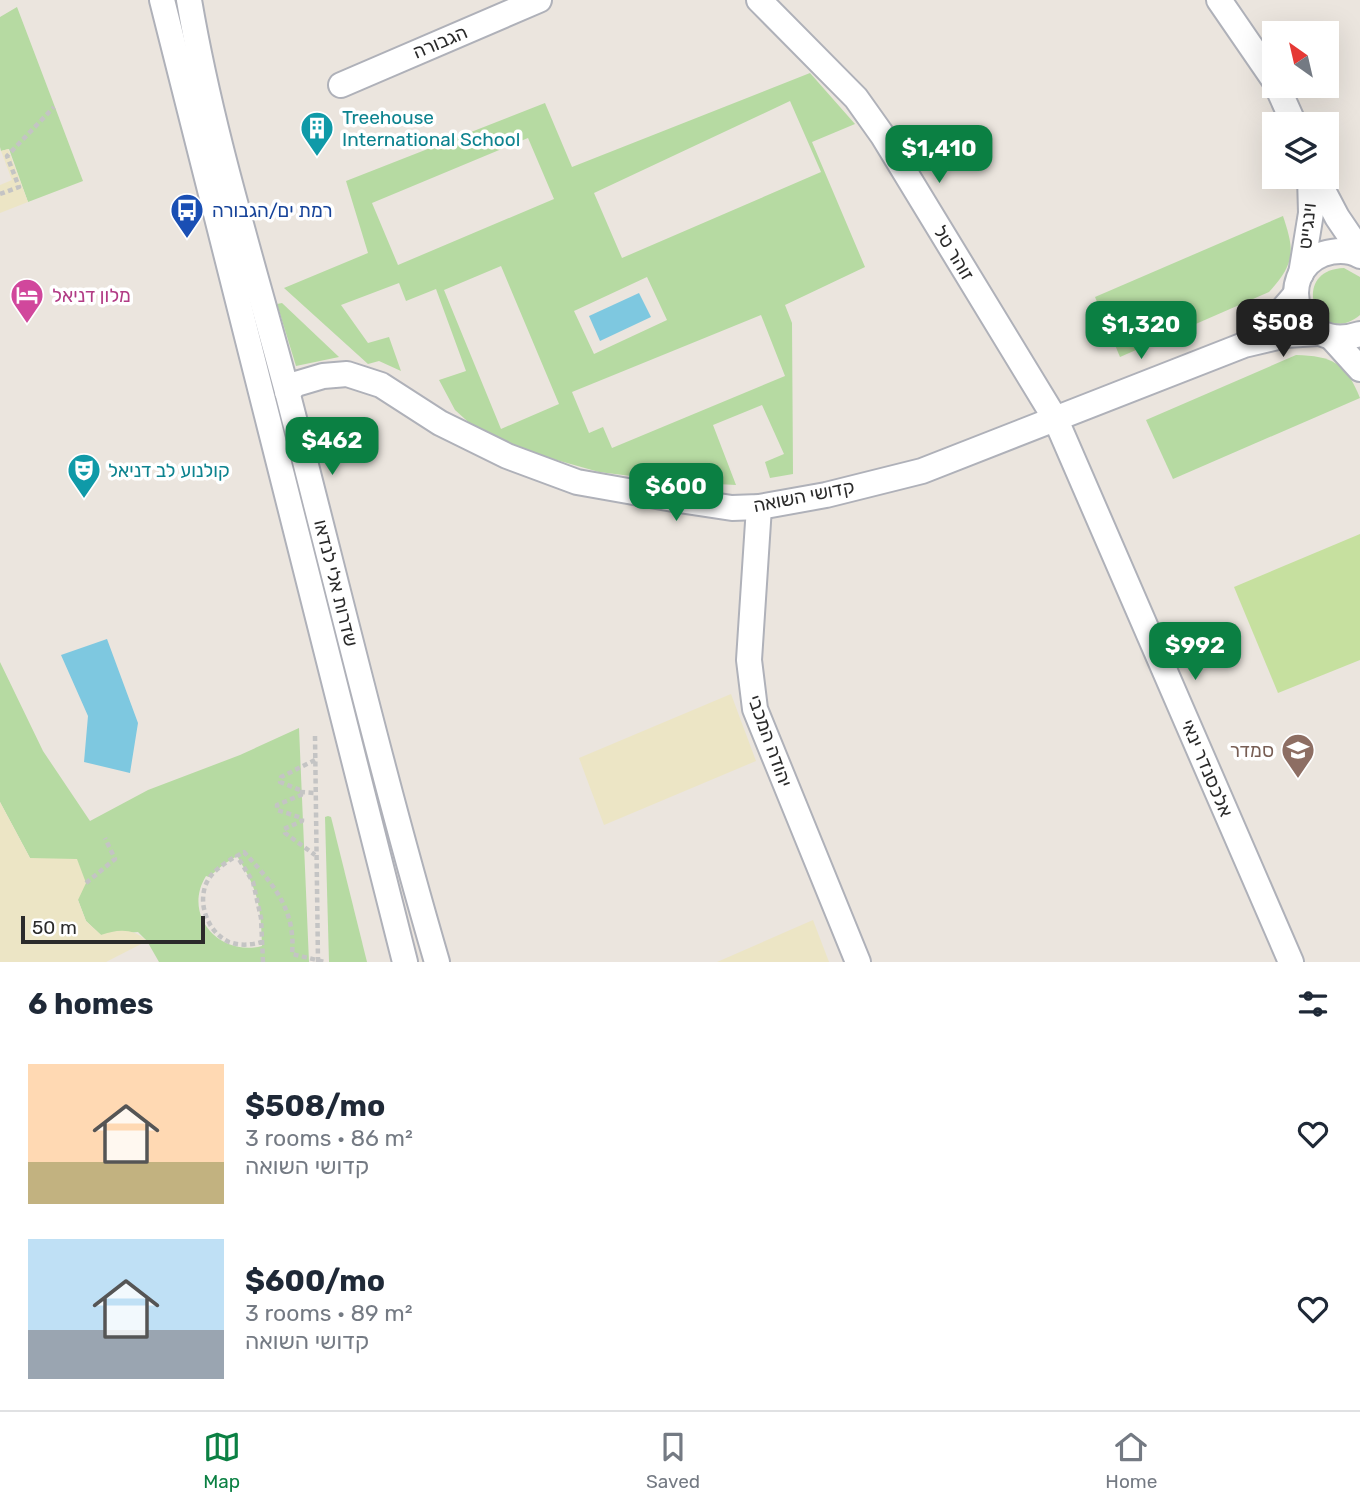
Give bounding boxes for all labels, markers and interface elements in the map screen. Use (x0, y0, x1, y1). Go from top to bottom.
street label: הגבורה (409, 20, 471, 64)
north arrow (1262, 21, 1339, 98)
map controls (1262, 21, 1339, 189)
place label: Treehouse International School (342, 106, 520, 151)
building icon: Treehouse International School (298, 109, 336, 158)
button: layers (1262, 112, 1339, 189)
pin: $1,410 (882, 125, 996, 185)
text: $1,410 (901, 134, 977, 162)
bus stop icon: רמת ים/הגבורה (168, 191, 206, 240)
place label: רמת ים/הגבורה (212, 199, 333, 222)
street label: וינגייט (1293, 202, 1321, 250)
street label: זוהר טל (929, 221, 979, 285)
hotel icon: מלון דניאל (8, 276, 46, 325)
place label: מלון דניאל (52, 284, 131, 307)
pin: $508 (1242, 300, 1324, 359)
pin: $1,320 (1084, 302, 1198, 361)
text: $508 (1252, 308, 1314, 336)
text: $1,320 (1102, 310, 1180, 338)
pin: $462 (291, 418, 373, 477)
text: $462 (302, 426, 363, 454)
theatre icon: קולנוע לב דניאל (65, 451, 103, 500)
place label: קולנוע לב דניאל (108, 459, 230, 482)
pin: $600 (635, 463, 717, 523)
text: $600 (645, 472, 707, 500)
street label: קדושי השואה (751, 475, 857, 517)
street label: שדרות אלי לנדאו (309, 517, 363, 649)
pin: $992 (1154, 622, 1236, 682)
text: $992 (1165, 631, 1225, 659)
street label: יהודה המכבי (743, 692, 797, 790)
street label: אלכסנדר ינאי (1176, 716, 1238, 820)
school or university icon: סמדר (1279, 731, 1317, 780)
place label: סמדר (1230, 739, 1274, 762)
scale bar (21, 913, 205, 945)
text: 50 m (32, 916, 77, 939)
icon: filters (1294, 985, 1332, 1023)
text: 6 homes (28, 986, 154, 1022)
text: $508/mo (245, 1088, 385, 1124)
icon: home (84, 1092, 168, 1176)
icon: heart (1294, 1115, 1332, 1153)
text: 3 rooms · 86 m² (245, 1124, 413, 1152)
text: קדושי השואה (245, 1152, 369, 1180)
text: $600/mo (245, 1263, 385, 1299)
icon: home (84, 1267, 168, 1351)
icon: heart (1294, 1290, 1332, 1328)
text: 3 rooms · 89 m² (245, 1299, 413, 1327)
text: קדושי השואה (245, 1327, 369, 1355)
tab: Map (203, 1428, 241, 1493)
tab: Saved (646, 1428, 700, 1493)
tab: Home (1105, 1428, 1157, 1493)

